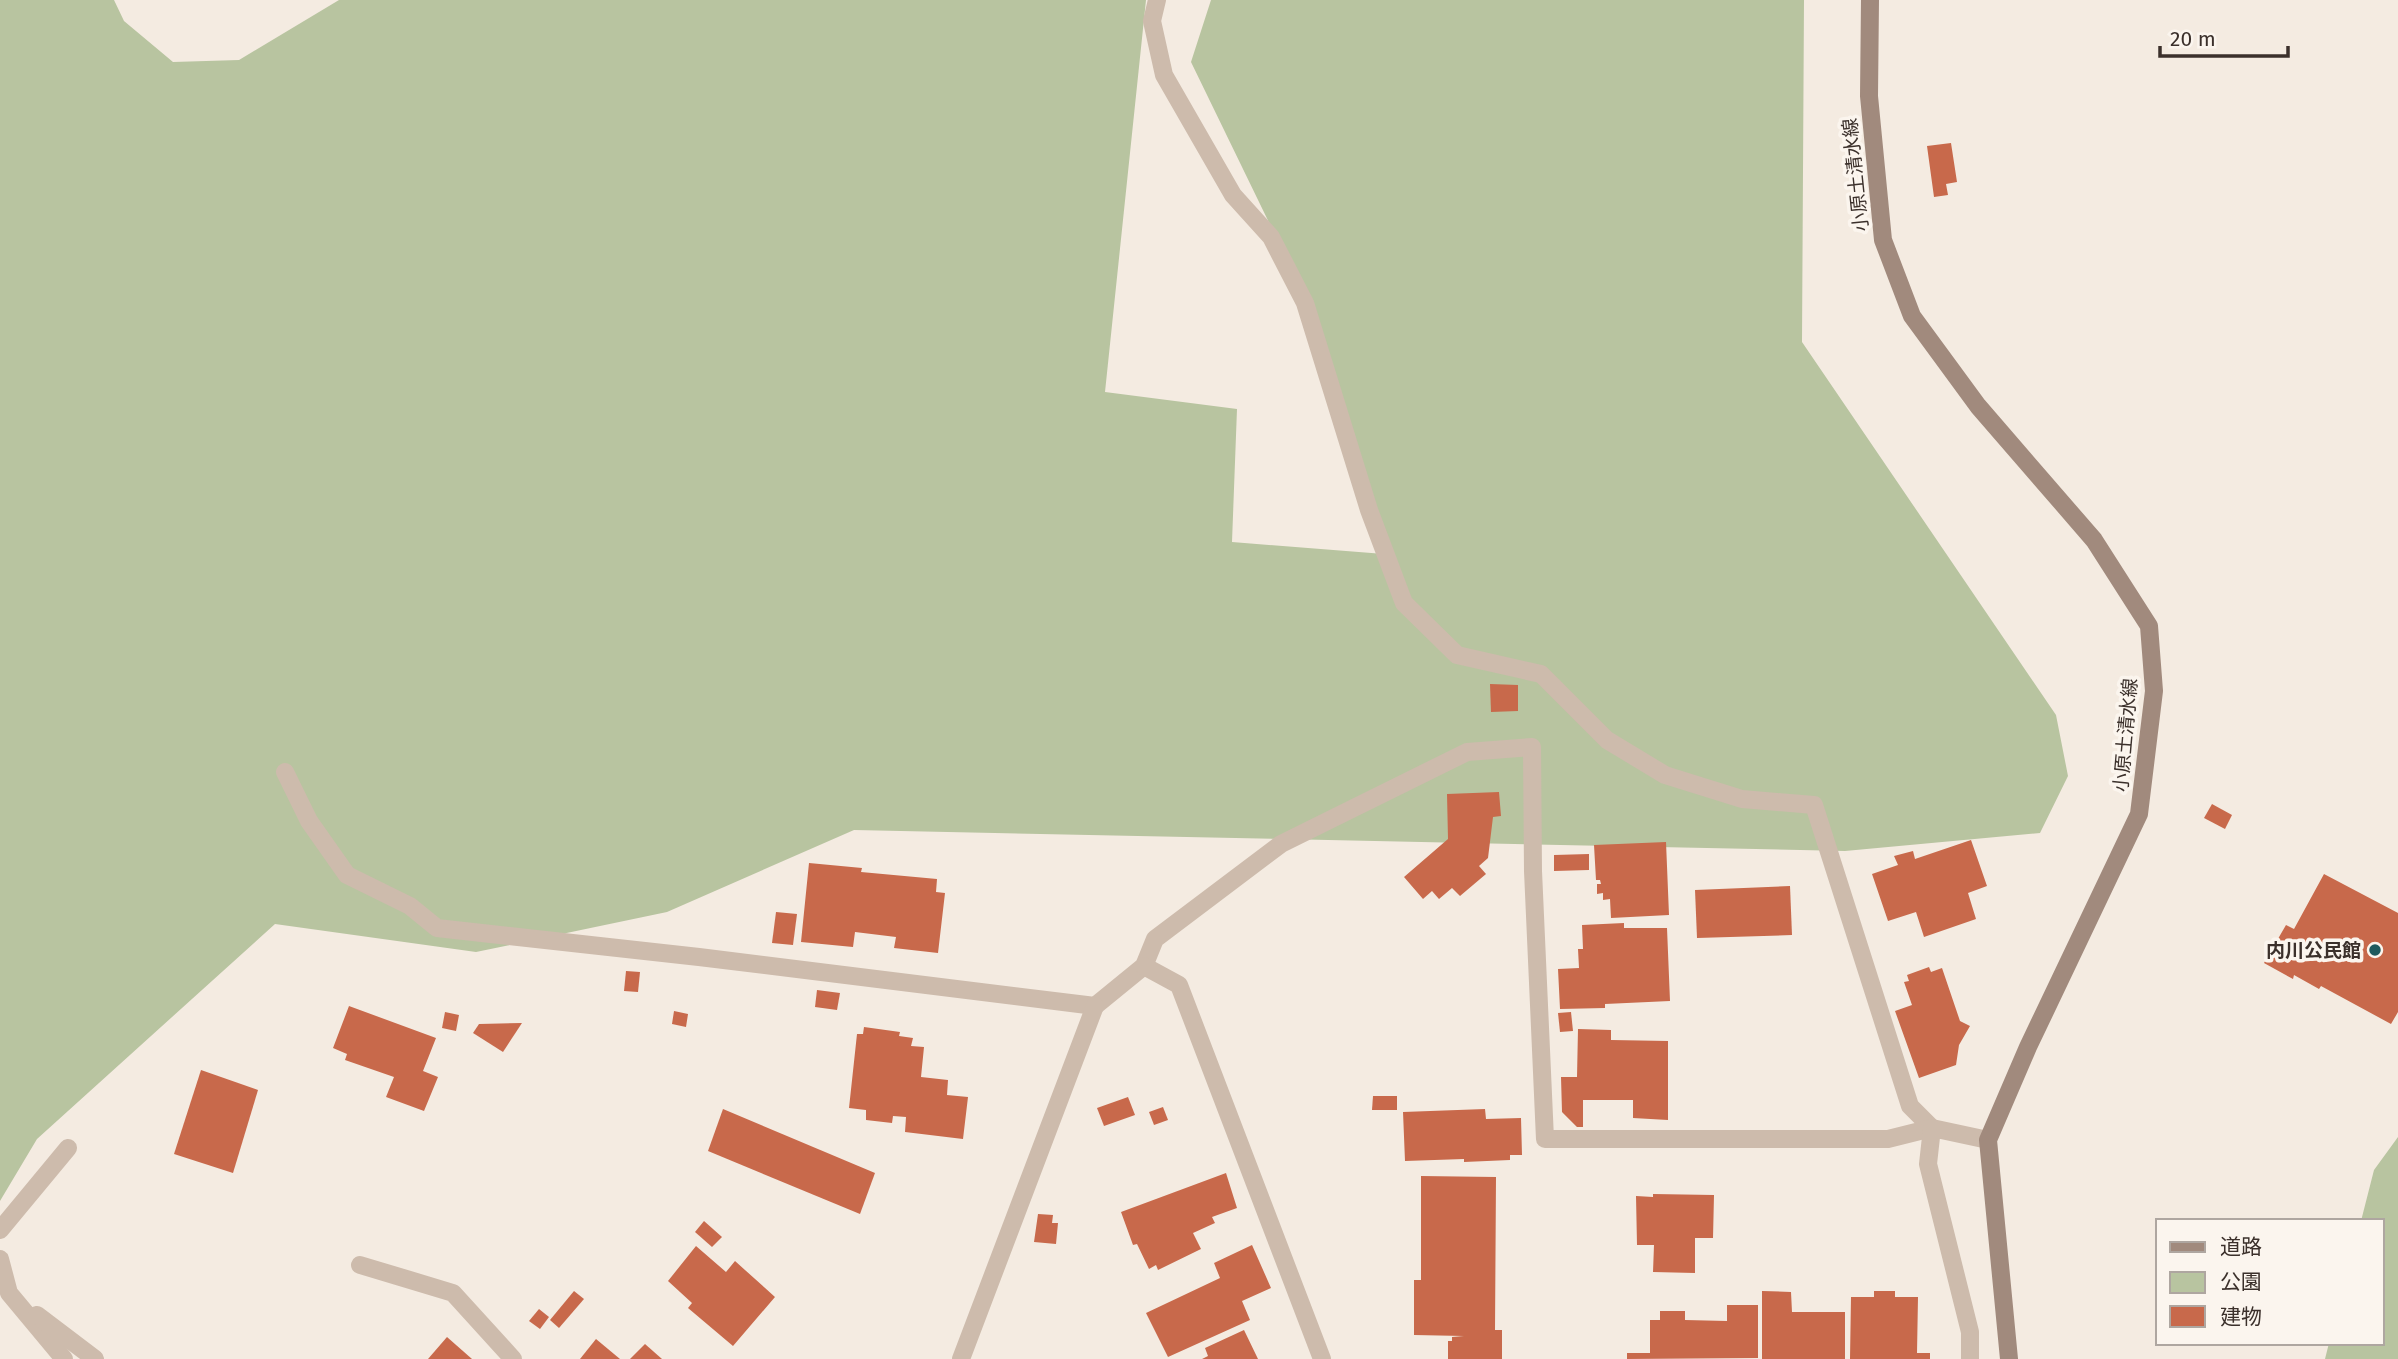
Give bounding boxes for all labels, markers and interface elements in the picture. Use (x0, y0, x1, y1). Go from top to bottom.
scale bar (2160, 14, 2288, 58)
text: 20 m (2170, 26, 2216, 52)
street label: 小原土清水線 (1838, 117, 1873, 233)
street label: 小原土清水線 (2109, 677, 2142, 793)
place label: 内川公民館 (2266, 939, 2361, 962)
marker: 内川公民館 (2367, 942, 2383, 958)
legend (2156, 1219, 2384, 1345)
text: 道路 (2220, 1234, 2262, 1260)
text: 公園 (2220, 1269, 2262, 1295)
text: 建物 (2220, 1304, 2262, 1330)

